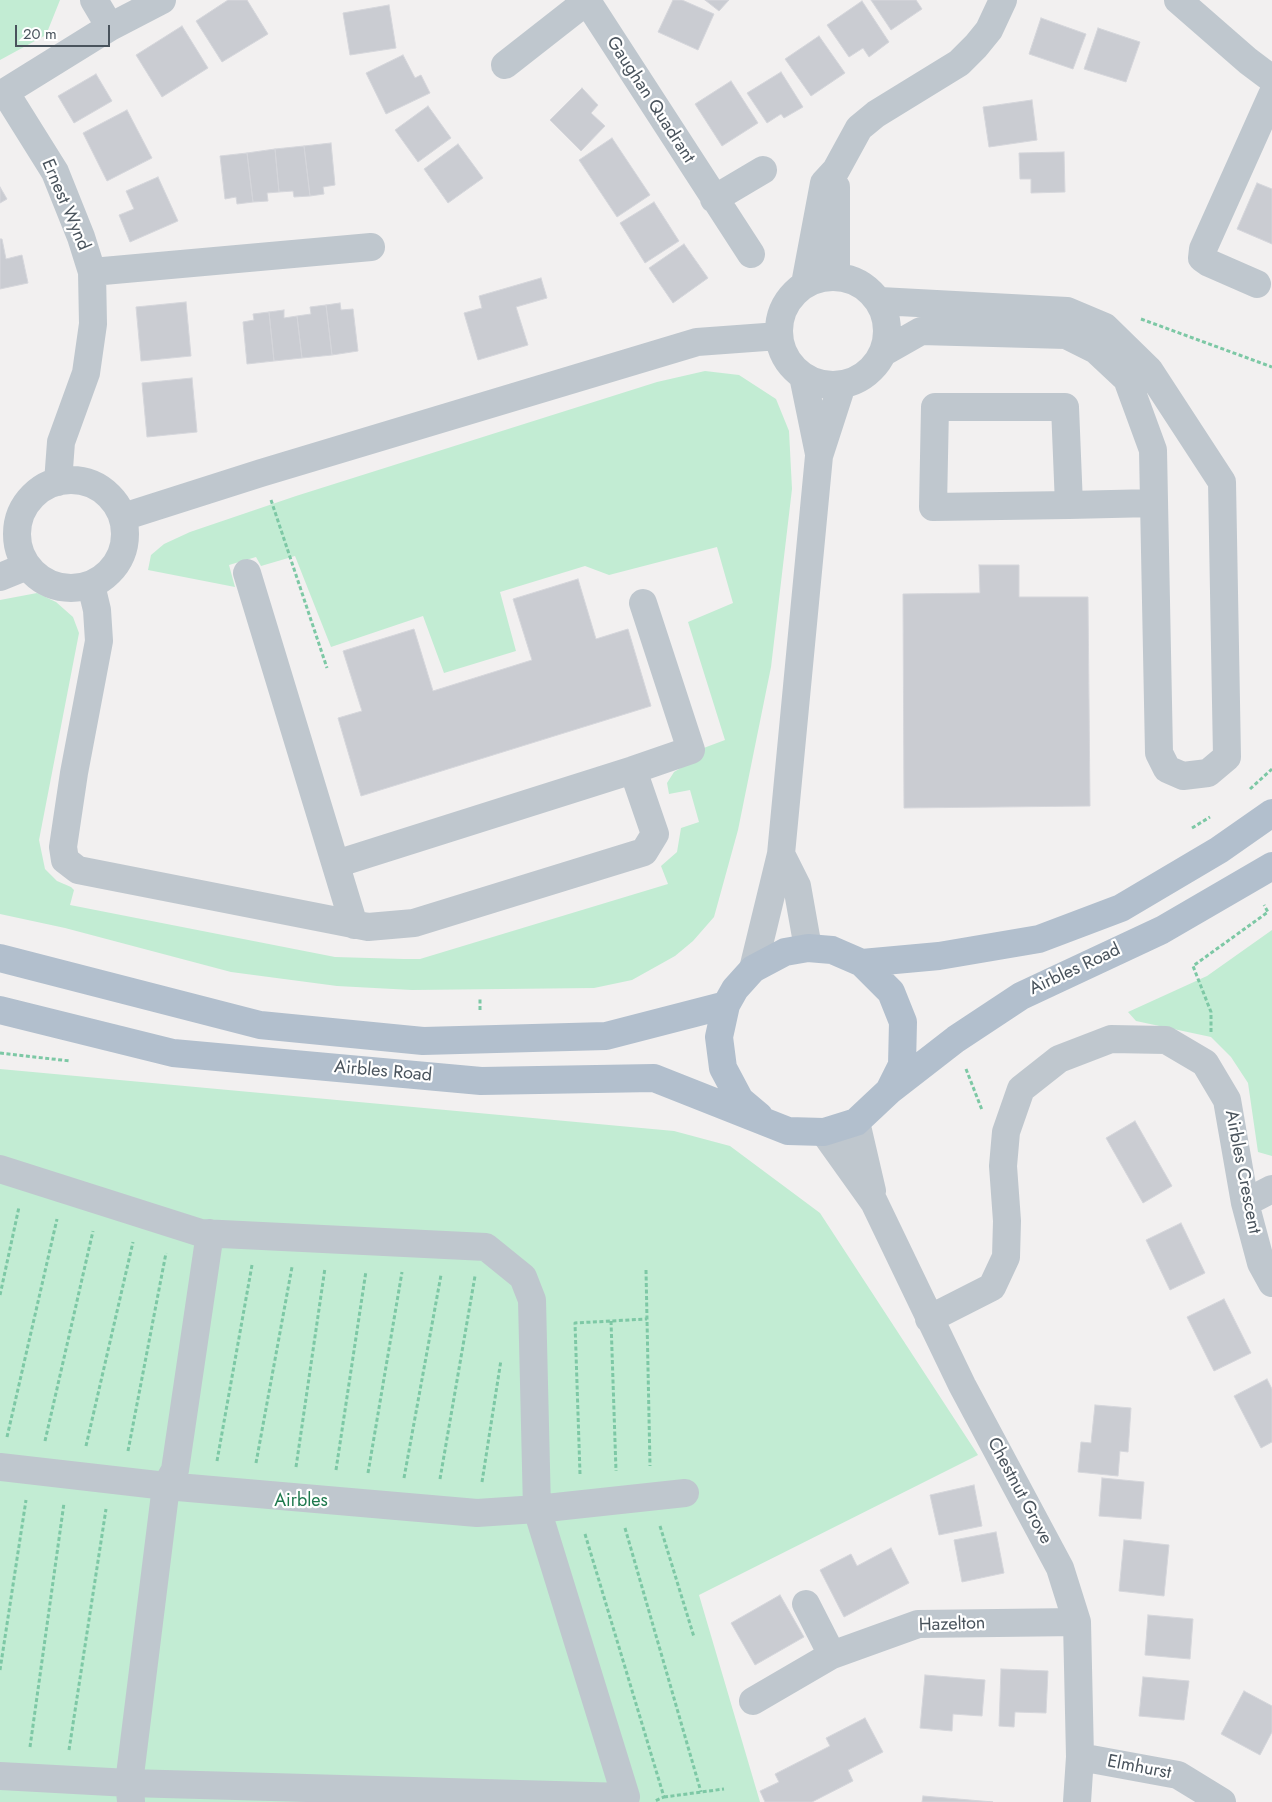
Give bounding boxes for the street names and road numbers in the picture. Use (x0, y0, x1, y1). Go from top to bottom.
street label: Gaughan Quadrant (601, 33, 699, 167)
street label: Ernest Wynd (36, 156, 94, 254)
street label: Airbles Road (1026, 940, 1124, 1000)
street label: Airbles Road (333, 1057, 433, 1087)
street label: Airbles Crescent (1219, 1108, 1265, 1236)
street label: Chestnut Grove (982, 1434, 1056, 1548)
street label: Hazelton (918, 1613, 986, 1637)
street label: Elmhurst (1105, 1751, 1173, 1785)

